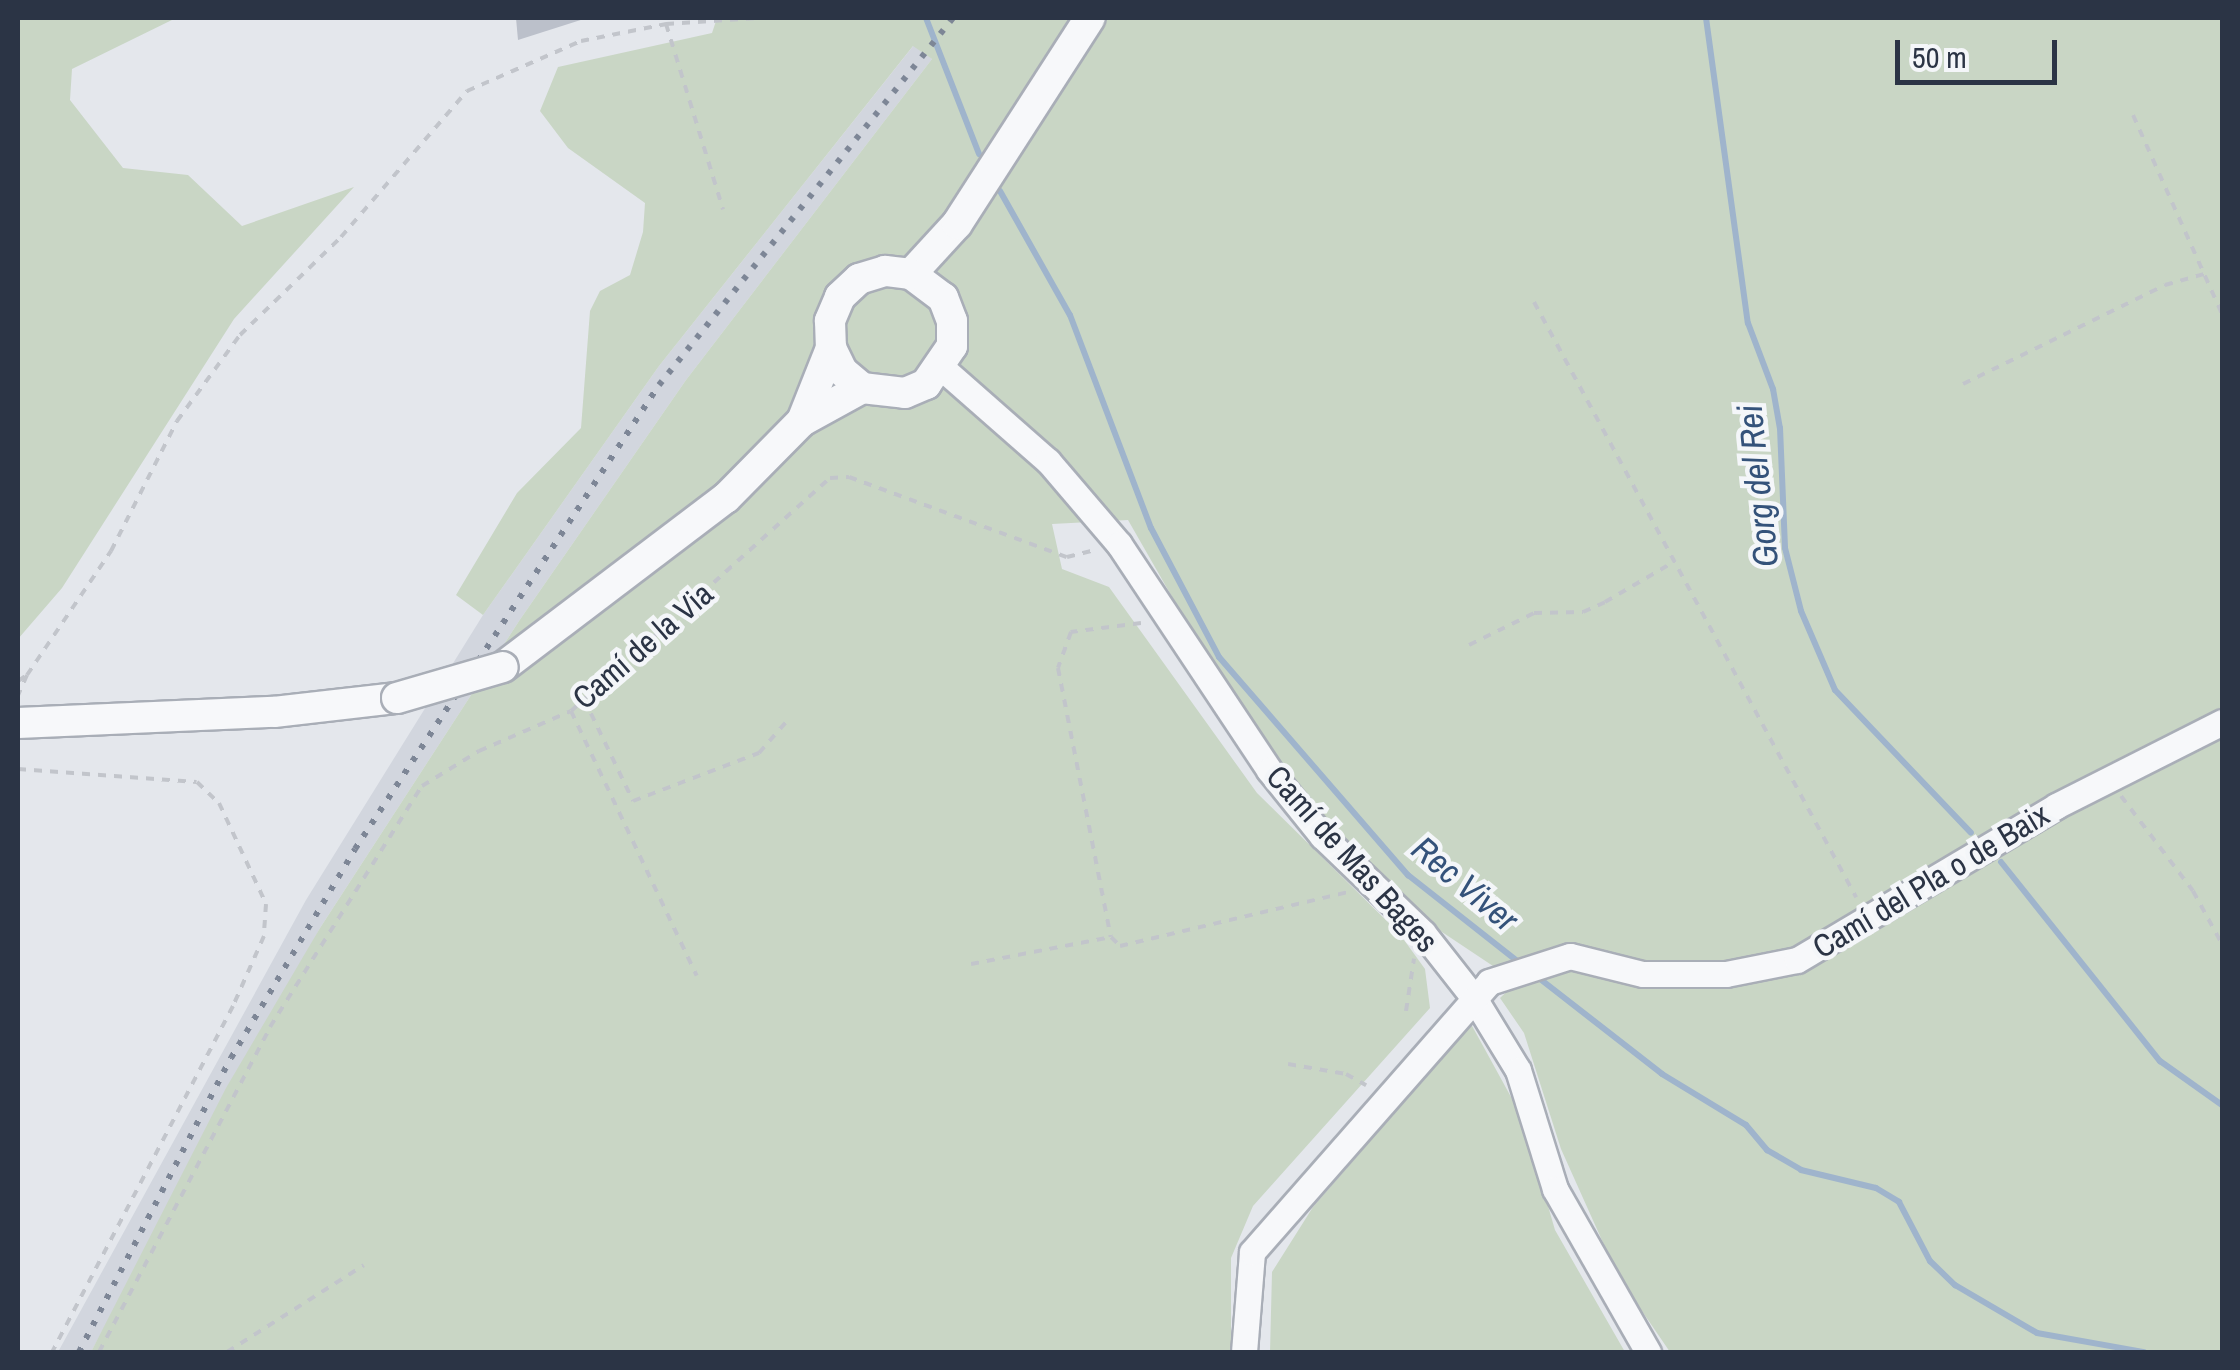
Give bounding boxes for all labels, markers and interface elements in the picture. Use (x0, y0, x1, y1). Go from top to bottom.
scale bar (1900, 20, 2062, 82)
text: 50 m (1912, 37, 1967, 77)
water label: Gorg del Rei (1729, 403, 1787, 569)
street label: Camí de la Via (565, 575, 721, 717)
street label: Camí de Mas Bages (1258, 758, 1446, 960)
street label: Camí del Pla o de Baix (1806, 795, 2056, 967)
water label: Rec Viver (1403, 828, 1527, 940)

